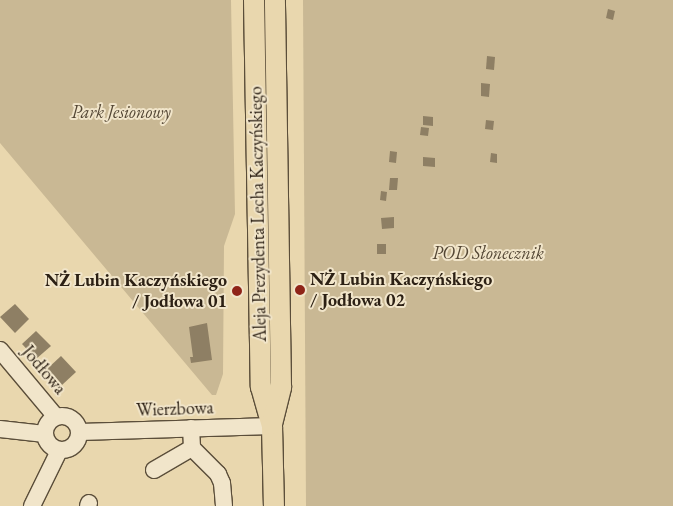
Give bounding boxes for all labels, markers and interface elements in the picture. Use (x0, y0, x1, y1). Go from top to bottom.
street label: Aleja Prezydenta Lecha Kaczyńskiego (245, 86, 271, 342)
park label: Park Jesionowy (71, 101, 171, 123)
park label: POD Słonecznik (432, 242, 544, 264)
place label: NŻ Lubin Kaczyńskiego / Jodłowa 02 (310, 269, 492, 312)
place label: NŻ Lubin Kaczyńskiego / Jodłowa 01 (45, 270, 227, 312)
marker: NŻ Lubin Kaczyńskiego / Jodłowa 02 (294, 284, 306, 296)
marker: NŻ Lubin Kaczyńskiego / Jodłowa 01 (231, 285, 243, 297)
street label: Jodłowa (17, 341, 71, 399)
street label: Wierzbowa (136, 397, 214, 421)

